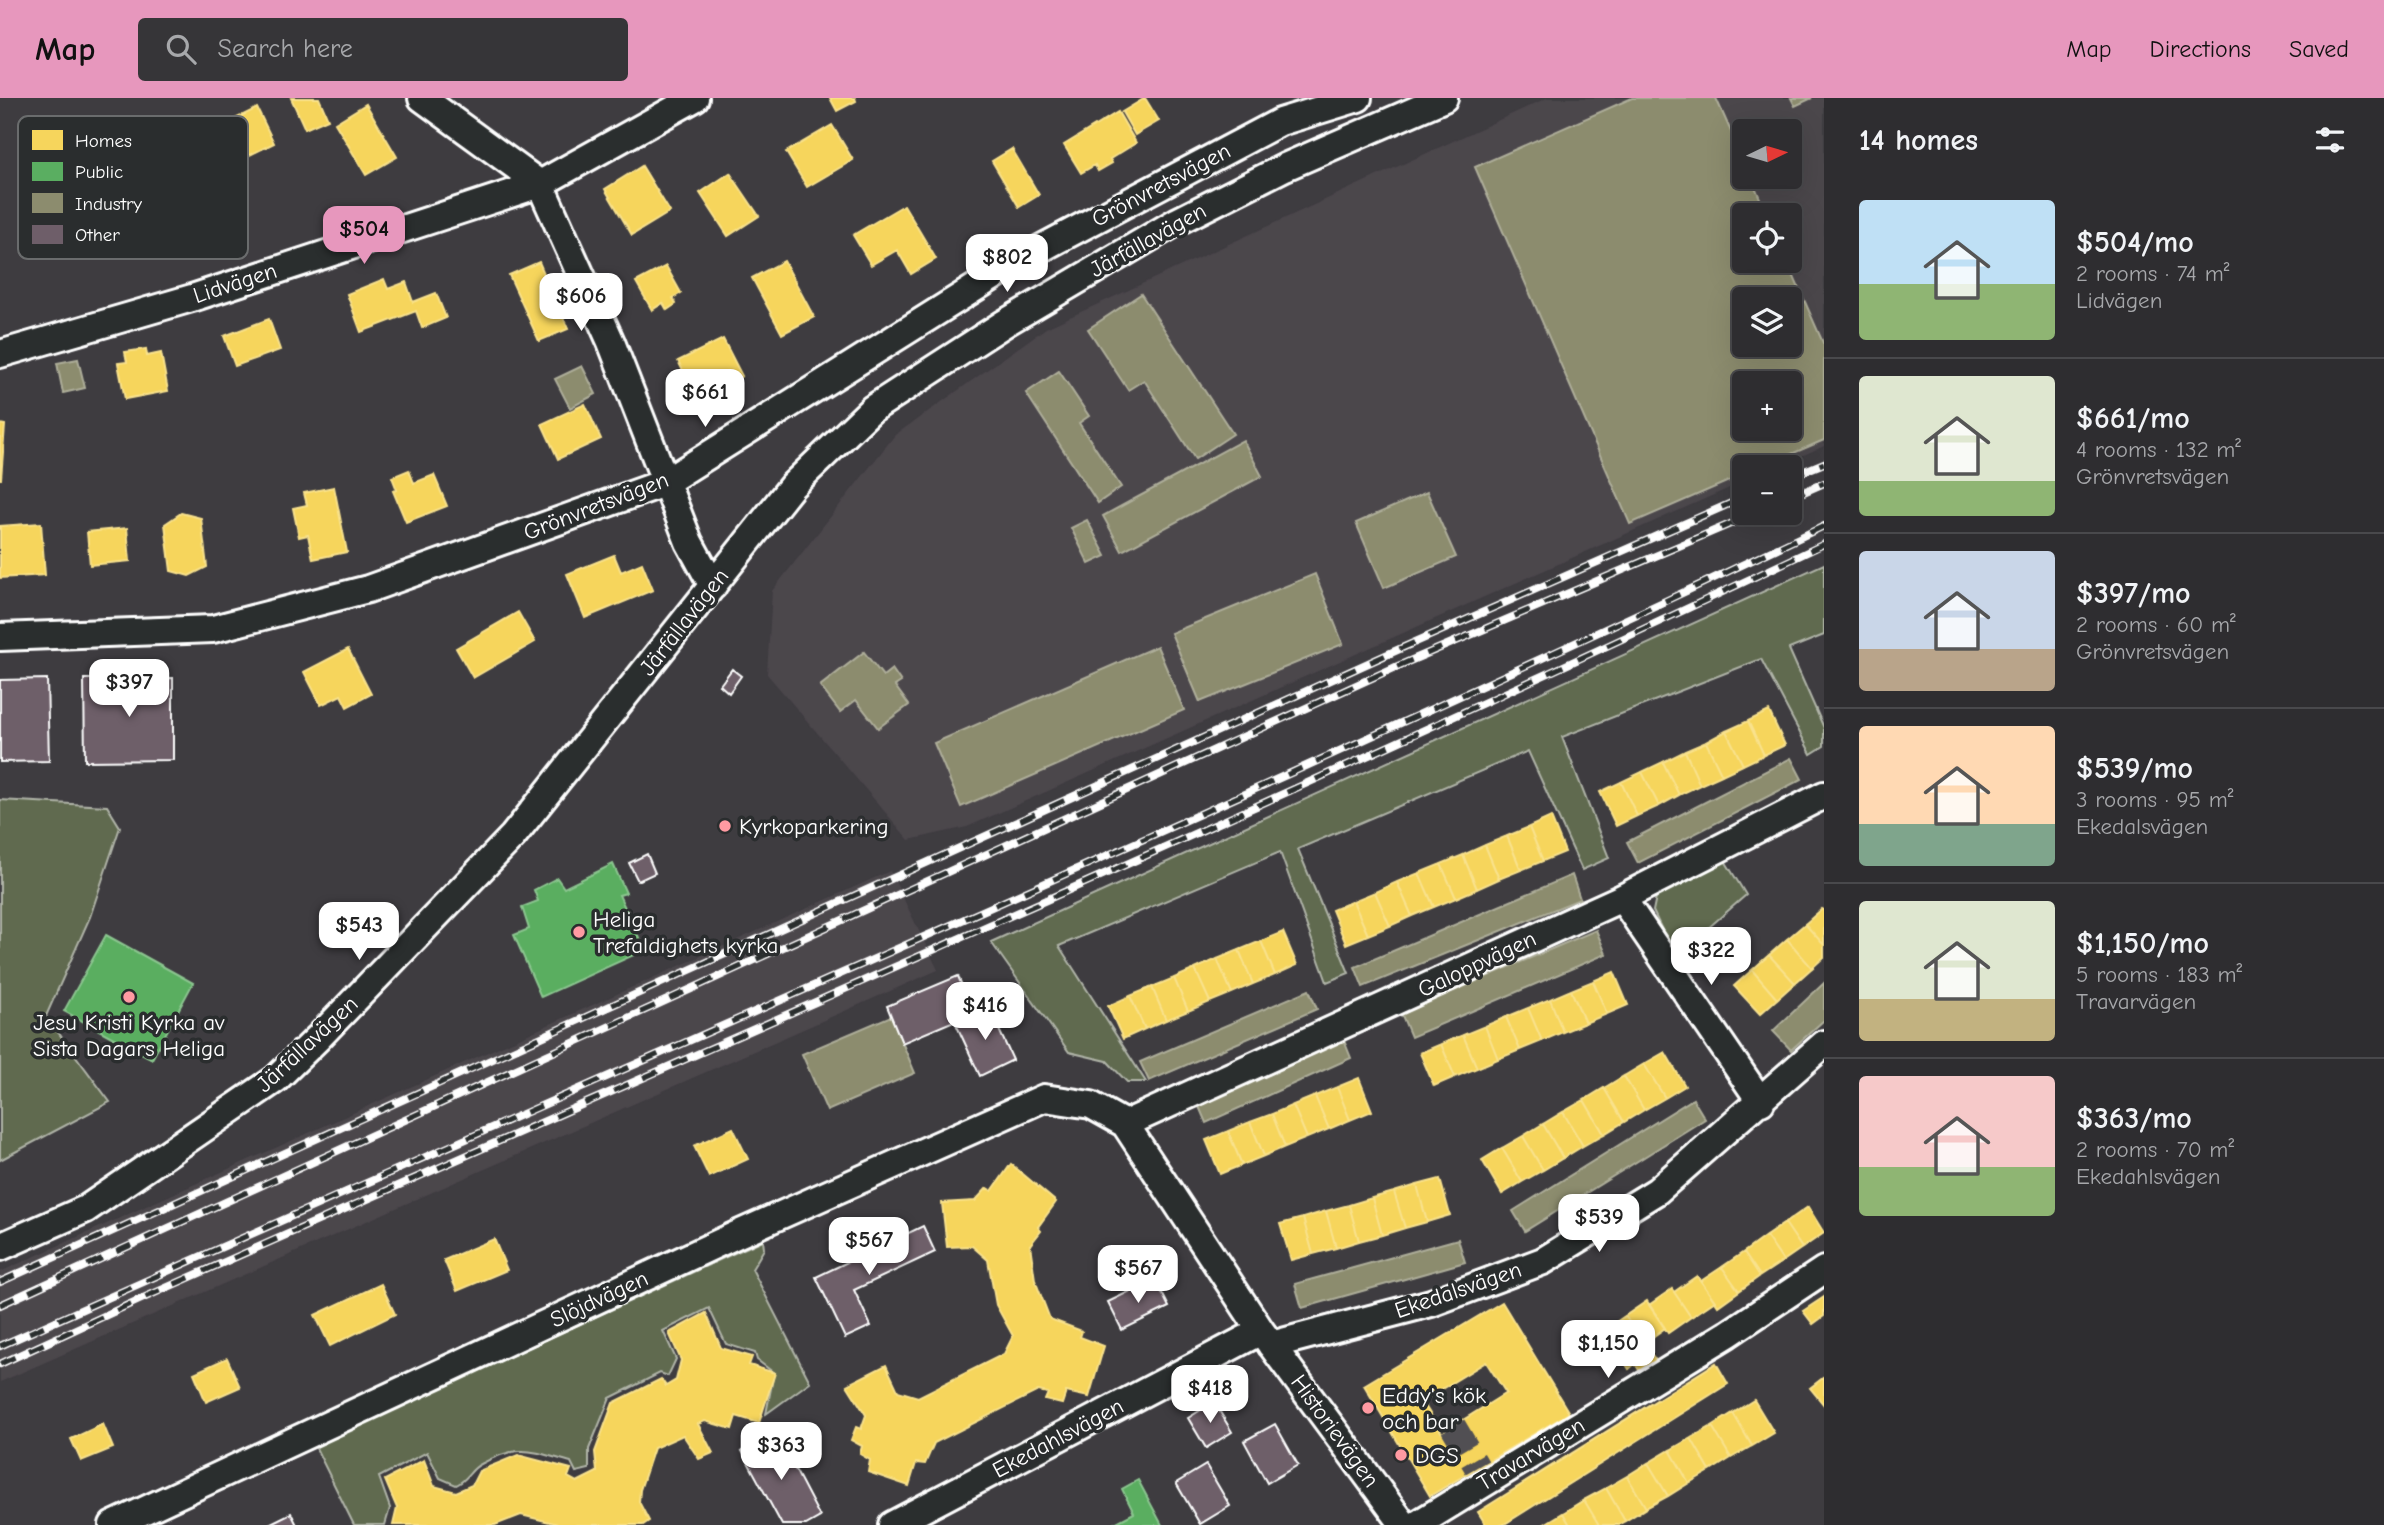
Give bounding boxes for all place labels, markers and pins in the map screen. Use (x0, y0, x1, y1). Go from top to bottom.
pin: $504 (323, 206, 405, 266)
pin: $802 (966, 234, 1048, 294)
pin: $606 (540, 274, 622, 333)
pin: $661 (664, 370, 746, 429)
pin: $397 (88, 660, 170, 719)
place label: Kyrkoparkering (739, 813, 889, 840)
marker: Kyrkoparkering (717, 818, 733, 834)
pin: $543 (318, 902, 400, 962)
place label: Heliga Trefaldighets kyrka (593, 906, 778, 959)
marker: Heliga Trefaldighets kyrka (571, 924, 587, 940)
pin: $322 (1670, 928, 1752, 987)
pin: $416 (944, 982, 1026, 1042)
marker: Jesu Kristi Kyrka av Sista Dagars Heliga (121, 989, 137, 1005)
place label: Jesu Kristi Kyrka av Sista Dagars Heliga (33, 1009, 225, 1062)
pin: $539 (1558, 1194, 1640, 1254)
pin: $567 (828, 1218, 910, 1277)
pin: $567 (1097, 1246, 1179, 1305)
pin: $1,150 (1551, 1320, 1665, 1380)
pin: $418 (1169, 1366, 1251, 1425)
place label: Eddy's kök och bar (1382, 1382, 1486, 1435)
marker: Eddy's kök och bar (1360, 1400, 1376, 1416)
pin: $363 (740, 1422, 822, 1482)
place label: DGS (1415, 1442, 1459, 1469)
marker: DGS (1393, 1447, 1409, 1463)

